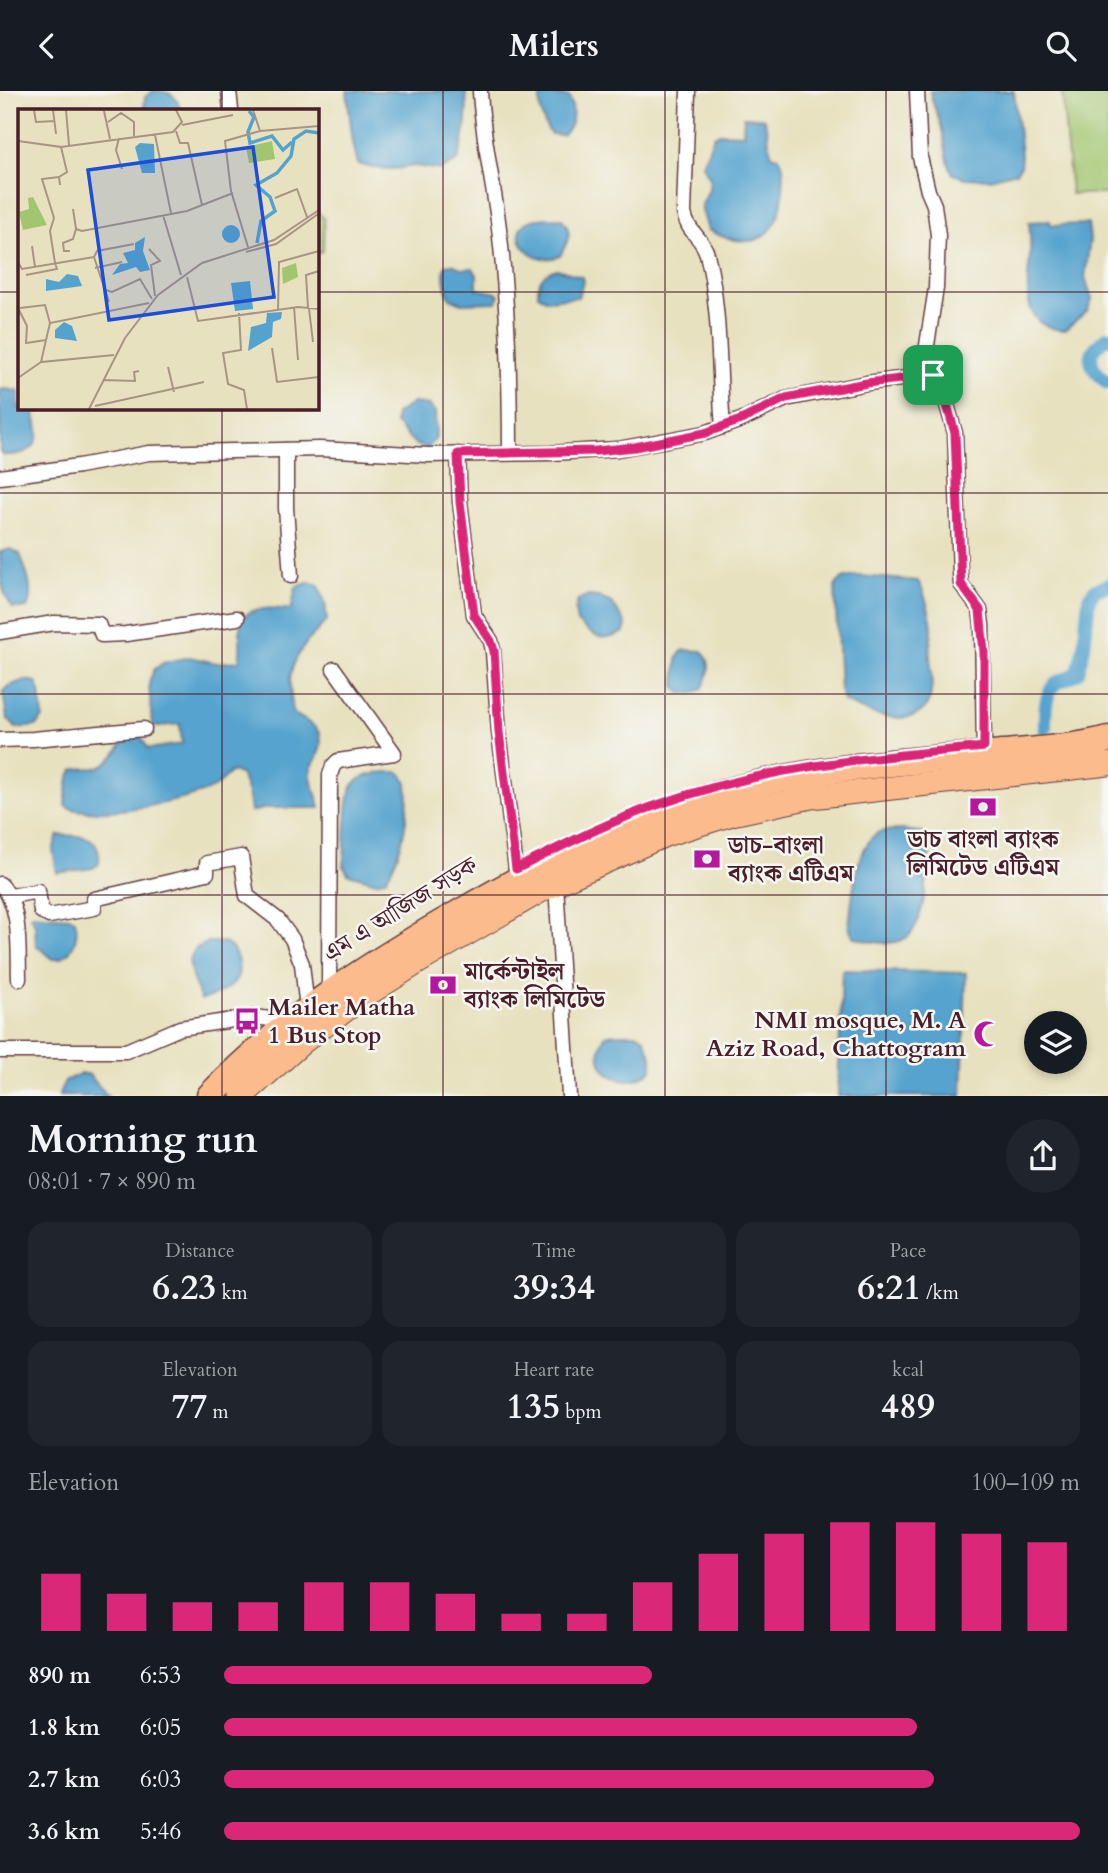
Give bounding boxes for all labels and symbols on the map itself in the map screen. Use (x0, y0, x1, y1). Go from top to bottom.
inset map (18, 109, 318, 409)
pin (903, 345, 963, 405)
bank icon: ডাচ বাংলা ব্যাংক লিমিটেড এটিএম (968, 792, 998, 822)
place label: ডাচ বাংলা ব্যাংক লিমিটেড এটিএম (906, 823, 1060, 884)
place label: ডাচ-বাংলা ব্যাংক এটিএম (727, 829, 855, 890)
bank icon: ডাচ-বাংলা ব্যাংক এটিএম (692, 844, 722, 874)
street label: এম এ আজিজ সড়ক (317, 848, 484, 970)
place label: মার্কেন্টাইল ব্যাংক লিমিটেড (463, 955, 607, 1016)
bank icon: মার্কেন্টাইল ব্যাংক লিমিটেড (428, 970, 458, 1000)
place label: Mailer Matha 1 Bus Stop (268, 991, 415, 1052)
place label: NMI mosque, M. A Aziz Road, Chattogram (706, 1004, 967, 1065)
bus stop icon: Mailer Matha 1 Bus Stop (232, 1006, 262, 1036)
mosque icon: NMI mosque, M. A Aziz Road, Chattogram (972, 1019, 1002, 1049)

